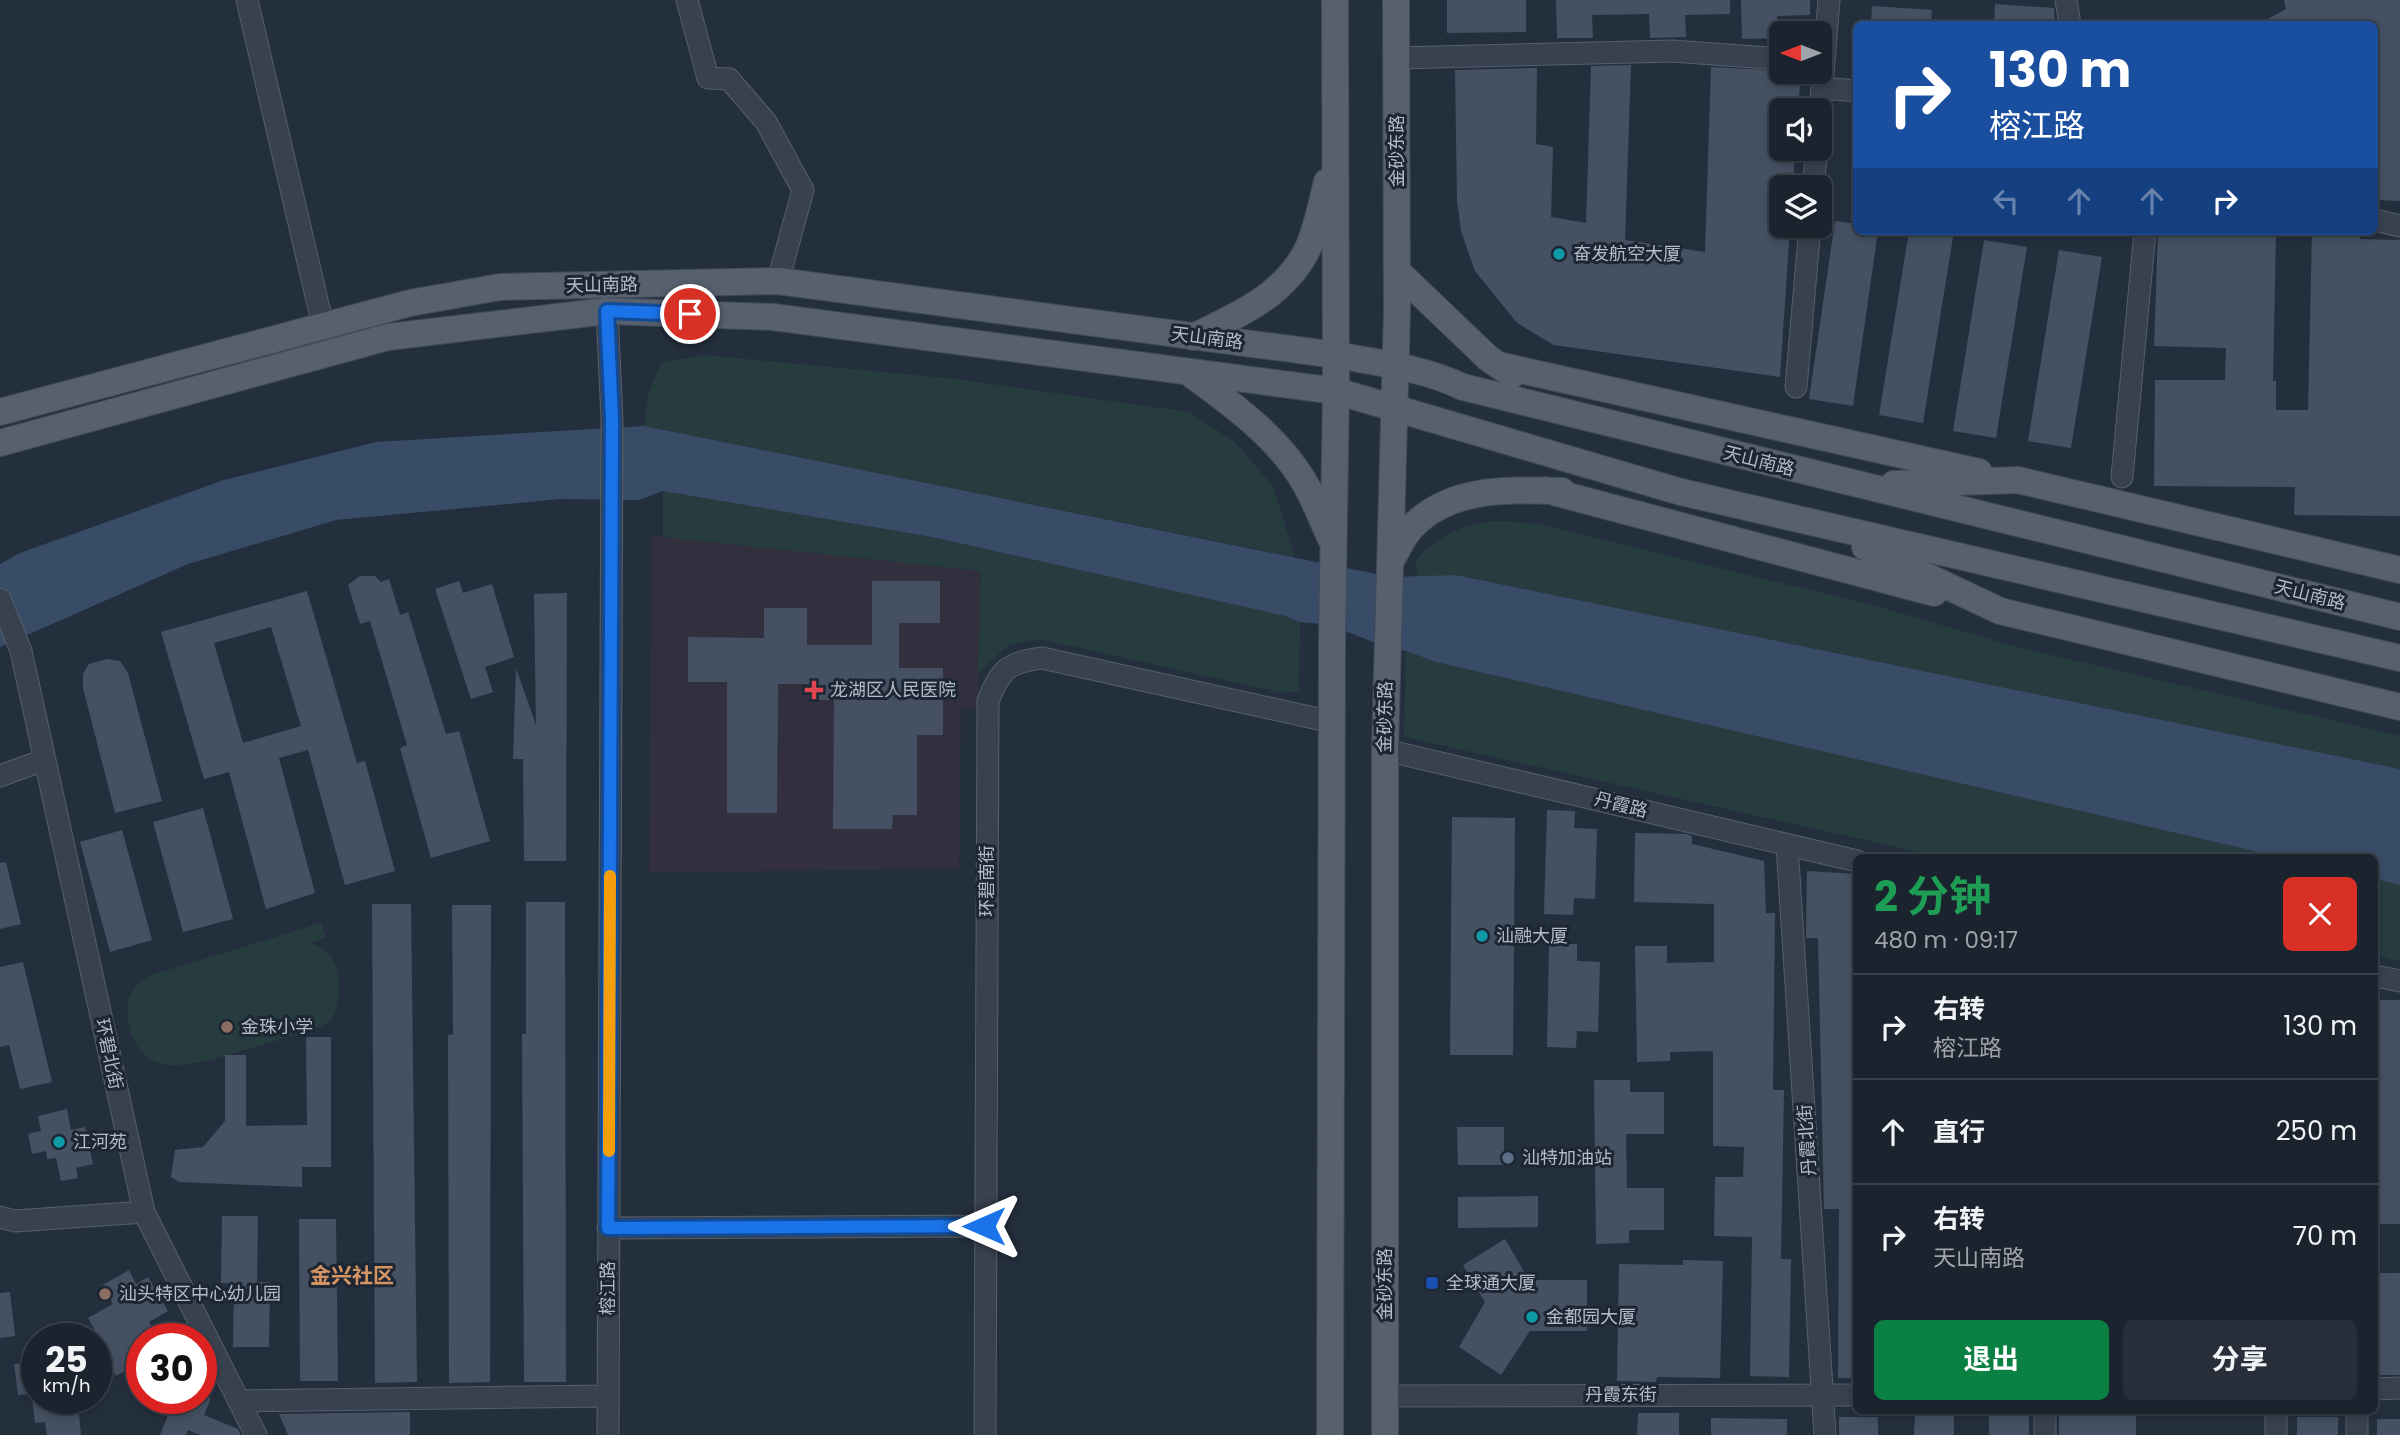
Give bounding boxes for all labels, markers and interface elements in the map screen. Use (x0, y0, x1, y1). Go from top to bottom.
north arrow (1769, 21, 1832, 84)
map controls (1769, 21, 1832, 238)
text: 130 m (1989, 36, 2131, 104)
icon: right (1874, 49, 1965, 140)
button: sound (1769, 98, 1832, 161)
text: 榕江路 (1989, 103, 2085, 148)
street label: 金砂东路 (1384, 115, 1409, 187)
button: layers (1769, 175, 1832, 238)
icon: left (1987, 182, 2025, 220)
icon: ahead (2060, 182, 2098, 220)
icon: ahead (2133, 182, 2171, 220)
icon: right (2206, 182, 2244, 220)
place label: 奋发航空大厦 (1573, 241, 1681, 266)
marker: 奋发航空大厦 (1551, 246, 1567, 262)
street label: 天山南路 (566, 271, 638, 298)
pin (660, 284, 720, 344)
icon: arrive (671, 295, 709, 333)
street label: 天山南路 (1170, 321, 1244, 354)
street label: 天山南路 (1721, 440, 1797, 481)
street label: 天山南路 (2272, 574, 2348, 615)
place label: 龙湖区人民医院 (830, 677, 956, 702)
marker: 龙湖区人民医院 (804, 680, 824, 700)
street label: 金砂东路 (1371, 681, 1398, 753)
street label: 丹霞路 (1592, 786, 1650, 823)
street label: 环碧南街 (974, 845, 999, 917)
text: 2 分钟 (1874, 867, 1991, 926)
button: close (2283, 877, 2357, 951)
place label: 汕融大厦 (1496, 923, 1568, 948)
text: 480 m · 09:17 (1874, 924, 2018, 956)
marker: 汕融大厦 (1474, 928, 1490, 944)
text: 右转 (1933, 991, 1985, 1027)
icon: right (1874, 1008, 1912, 1046)
text: 130 m (2283, 1008, 2357, 1044)
place label: 金珠小学 (241, 1014, 313, 1039)
street label: 环碧北街 (90, 1016, 129, 1092)
marker: 金珠小学 (219, 1019, 235, 1035)
text: 榕江路 (1933, 1032, 2002, 1064)
street label: 丹霞北街 (1792, 1103, 1821, 1177)
icon: ahead (1874, 1113, 1912, 1151)
text: 250 m (2276, 1113, 2357, 1149)
text: 直行 (1933, 1114, 1985, 1150)
place label: 江河苑 (73, 1129, 127, 1154)
marker: 江河苑 (51, 1134, 67, 1150)
place label: 汕特加油站 (1522, 1145, 1612, 1170)
marker: 汕特加油站 (1500, 1150, 1516, 1166)
position arrow (947, 1189, 1021, 1263)
text: 右转 (1933, 1201, 1985, 1237)
icon: right (1874, 1218, 1912, 1256)
text: 70 m (2293, 1218, 2357, 1254)
text: 天山南路 (1933, 1242, 2025, 1274)
street label: 金砂东路 (1372, 1248, 1397, 1320)
district label: 金兴社区 (310, 1261, 394, 1290)
street label: 榕江路 (595, 1261, 620, 1315)
place label: 全球通大厦 (1446, 1270, 1536, 1295)
marker: 全球通大厦 (1424, 1275, 1440, 1291)
place label: 汕头特区中心幼儿园 (119, 1281, 281, 1306)
marker: 汕头特区中心幼儿园 (97, 1286, 113, 1302)
place label: 金都园大厦 (1546, 1304, 1636, 1329)
marker: 金都园大厦 (1524, 1309, 1540, 1325)
button: 退出 (1874, 1320, 2109, 1400)
button: 分享 (2123, 1320, 2357, 1400)
speed limit sign: 30 (126, 1323, 217, 1414)
text: 25 (45, 1335, 88, 1384)
text: km/h (43, 1373, 90, 1398)
street label: 丹霞东街 (1585, 1382, 1657, 1407)

